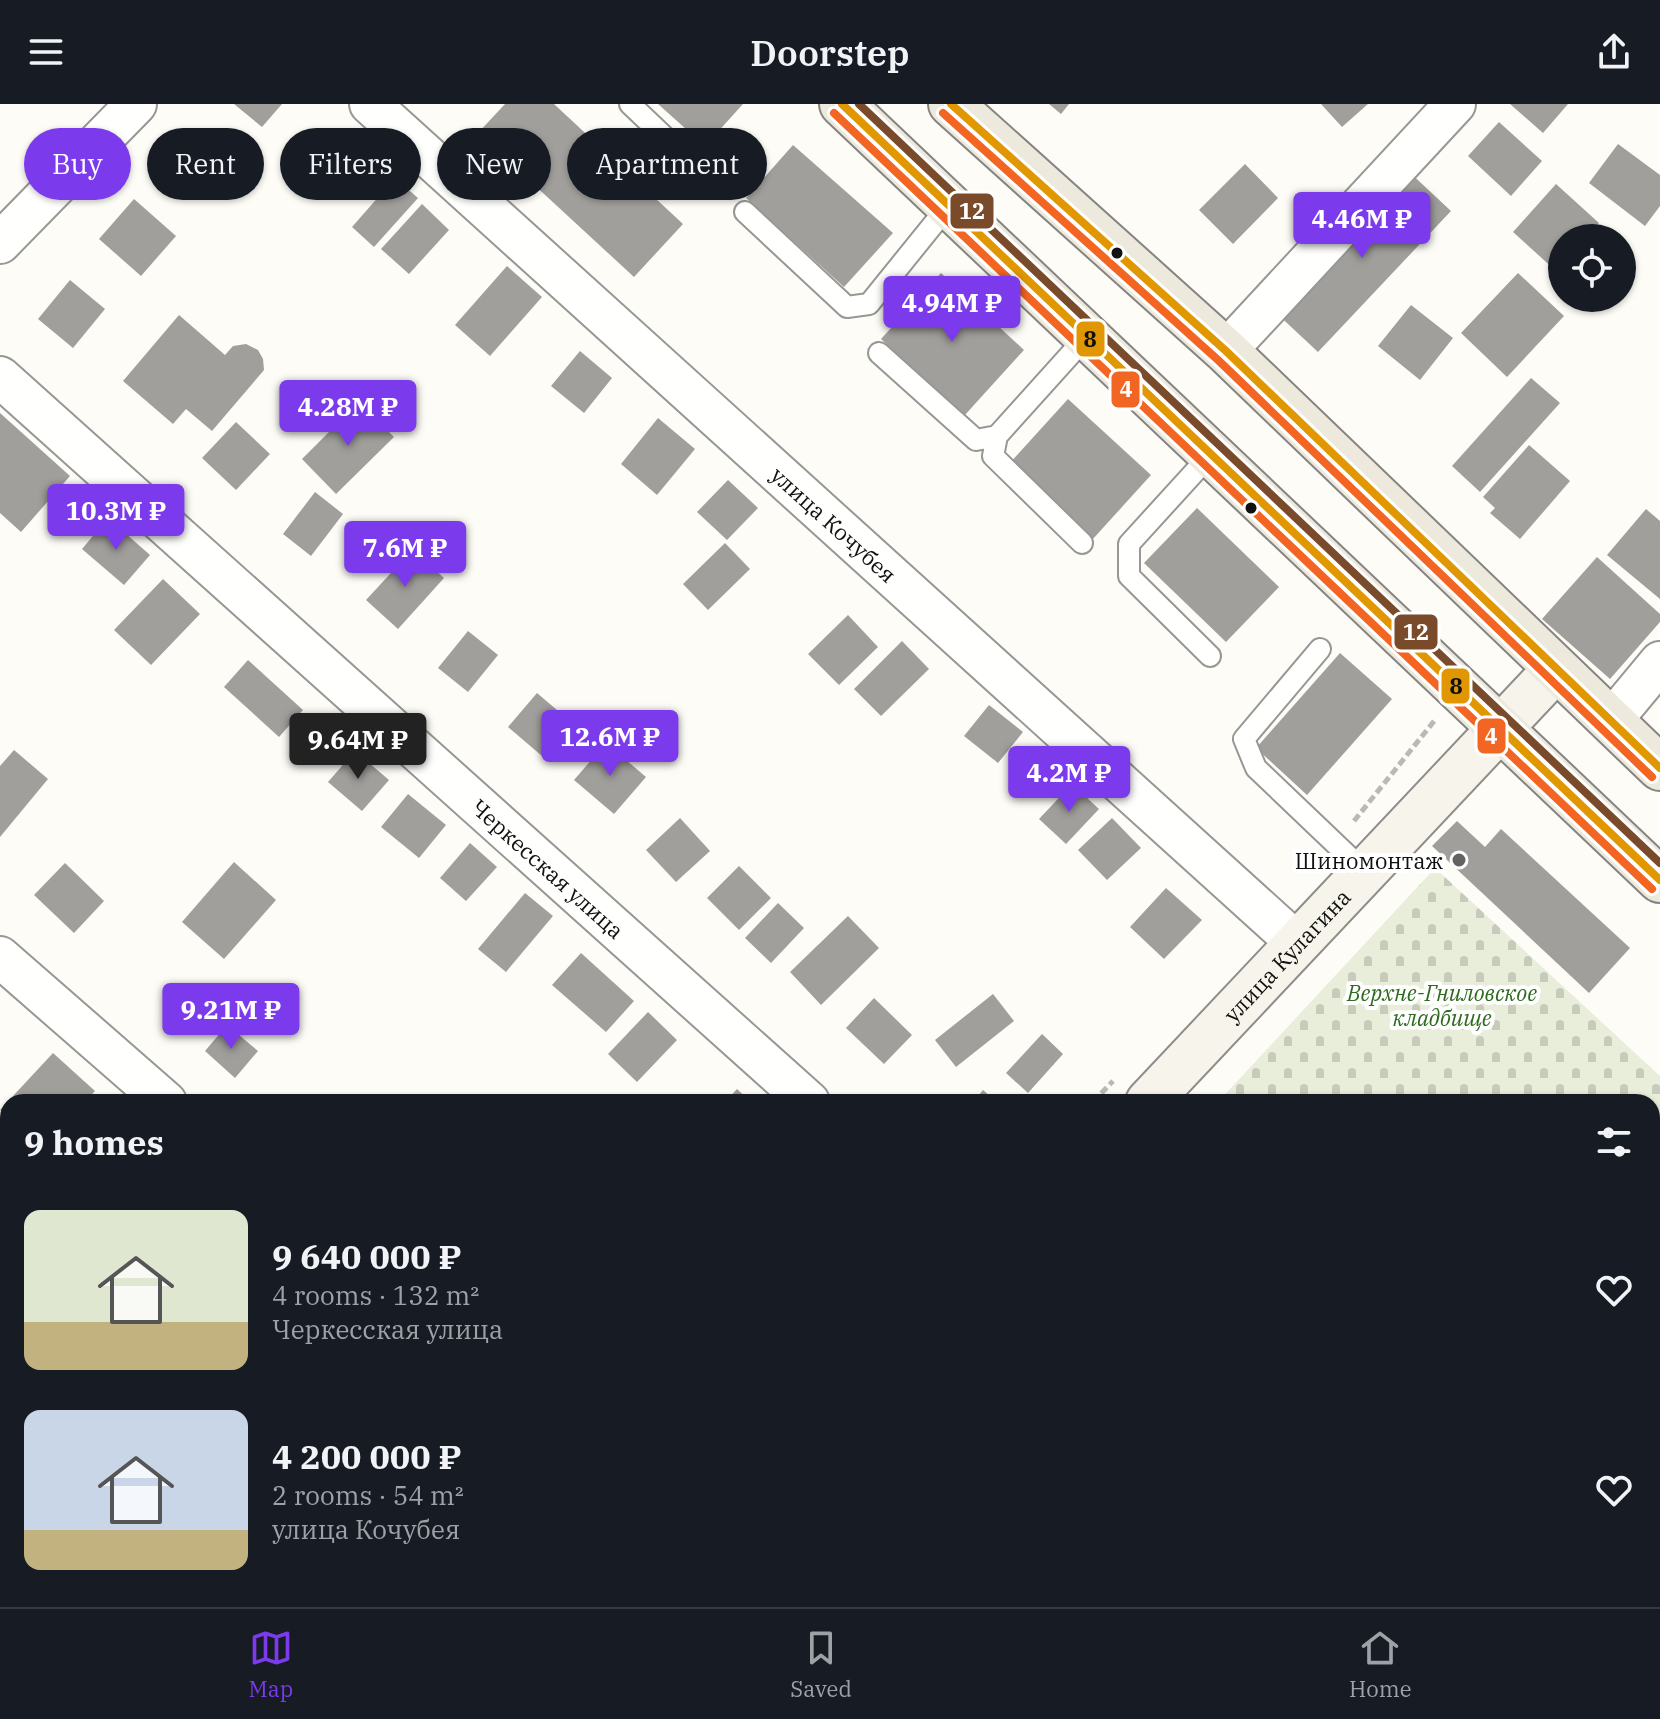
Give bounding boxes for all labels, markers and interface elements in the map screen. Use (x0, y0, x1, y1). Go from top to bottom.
text: Doorstep (750, 29, 910, 76)
icon: menu (24, 30, 68, 74)
icon: share (1592, 30, 1636, 74)
chip: Buy (24, 128, 131, 200)
chip: Rent (147, 128, 264, 200)
chip: Filters (280, 128, 421, 200)
chip: New (437, 128, 551, 200)
chip: Apartment (567, 128, 767, 200)
line badge: 12 (949, 192, 995, 230)
pin: 4.46M ₽ (1288, 192, 1436, 260)
text: 12 (959, 196, 985, 225)
text: 4.46M ₽ (1311, 201, 1413, 235)
map controls (1548, 224, 1636, 312)
button: locate (1548, 224, 1636, 312)
unlabelled marker (1109, 245, 1125, 261)
pin: 4.94M ₽ (878, 276, 1026, 344)
text: 4.94M ₽ (901, 285, 1003, 319)
line badge: 8 (1075, 320, 1106, 358)
text: 8 (1083, 324, 1097, 353)
line badge: 4 (1110, 370, 1141, 409)
text: 4 (1119, 374, 1133, 403)
pin: 4.28M ₽ (274, 380, 422, 448)
text: 4.28M ₽ (297, 389, 399, 423)
street label: улица Кочубея (765, 460, 903, 588)
pin: 10.3M ₽ (42, 484, 190, 552)
text: 10.3M ₽ (65, 493, 167, 527)
unlabelled marker (1243, 500, 1259, 516)
pin: 7.6M ₽ (340, 521, 470, 589)
text: 7.6M ₽ (362, 530, 448, 564)
line badge: 12 (1393, 613, 1439, 651)
text: 12 (1403, 617, 1429, 646)
line badge: 8 (1440, 667, 1471, 705)
text: 8 (1449, 671, 1463, 700)
pin: 12.6M ₽ (536, 710, 684, 778)
pin: 9.64M ₽ (284, 713, 432, 781)
line badge: 4 (1476, 717, 1507, 755)
text: 12.6M ₽ (559, 719, 661, 753)
text: 4 (1484, 721, 1498, 750)
text: 9.64M ₽ (307, 722, 409, 756)
pin: 4.2M ₽ (1004, 746, 1134, 814)
text: 4.2M ₽ (1026, 755, 1112, 789)
street label: Черкесская улица (466, 792, 631, 944)
place label: Шиномонтаж (1295, 846, 1443, 875)
marker: Шиномонтаж (1450, 851, 1468, 869)
street label: улица Кулагина (1217, 882, 1356, 1028)
park label: Верхне-Гниловское кладбище (1346, 978, 1537, 1032)
pin: 9.21M ₽ (157, 983, 305, 1051)
text: 9.21M ₽ (180, 992, 282, 1026)
text: 9 homes (24, 1120, 164, 1164)
icon: filters (1592, 1120, 1636, 1164)
text: 9 640 000 ₽ (272, 1234, 462, 1278)
icon: home (88, 1242, 184, 1338)
icon: heart (1592, 1268, 1636, 1312)
text: 4 rooms · 132 m² (272, 1278, 479, 1312)
text: Черкесская улица (272, 1312, 503, 1346)
text: 4 200 000 ₽ (272, 1434, 462, 1478)
icon: home (88, 1442, 184, 1538)
icon: heart (1592, 1468, 1636, 1512)
text: 2 rooms · 54 m² (272, 1478, 464, 1512)
text: улица Кочубея (272, 1512, 460, 1546)
tab: Map (249, 1626, 293, 1703)
tab: Saved (790, 1626, 852, 1703)
tab: Home (1349, 1626, 1411, 1703)

